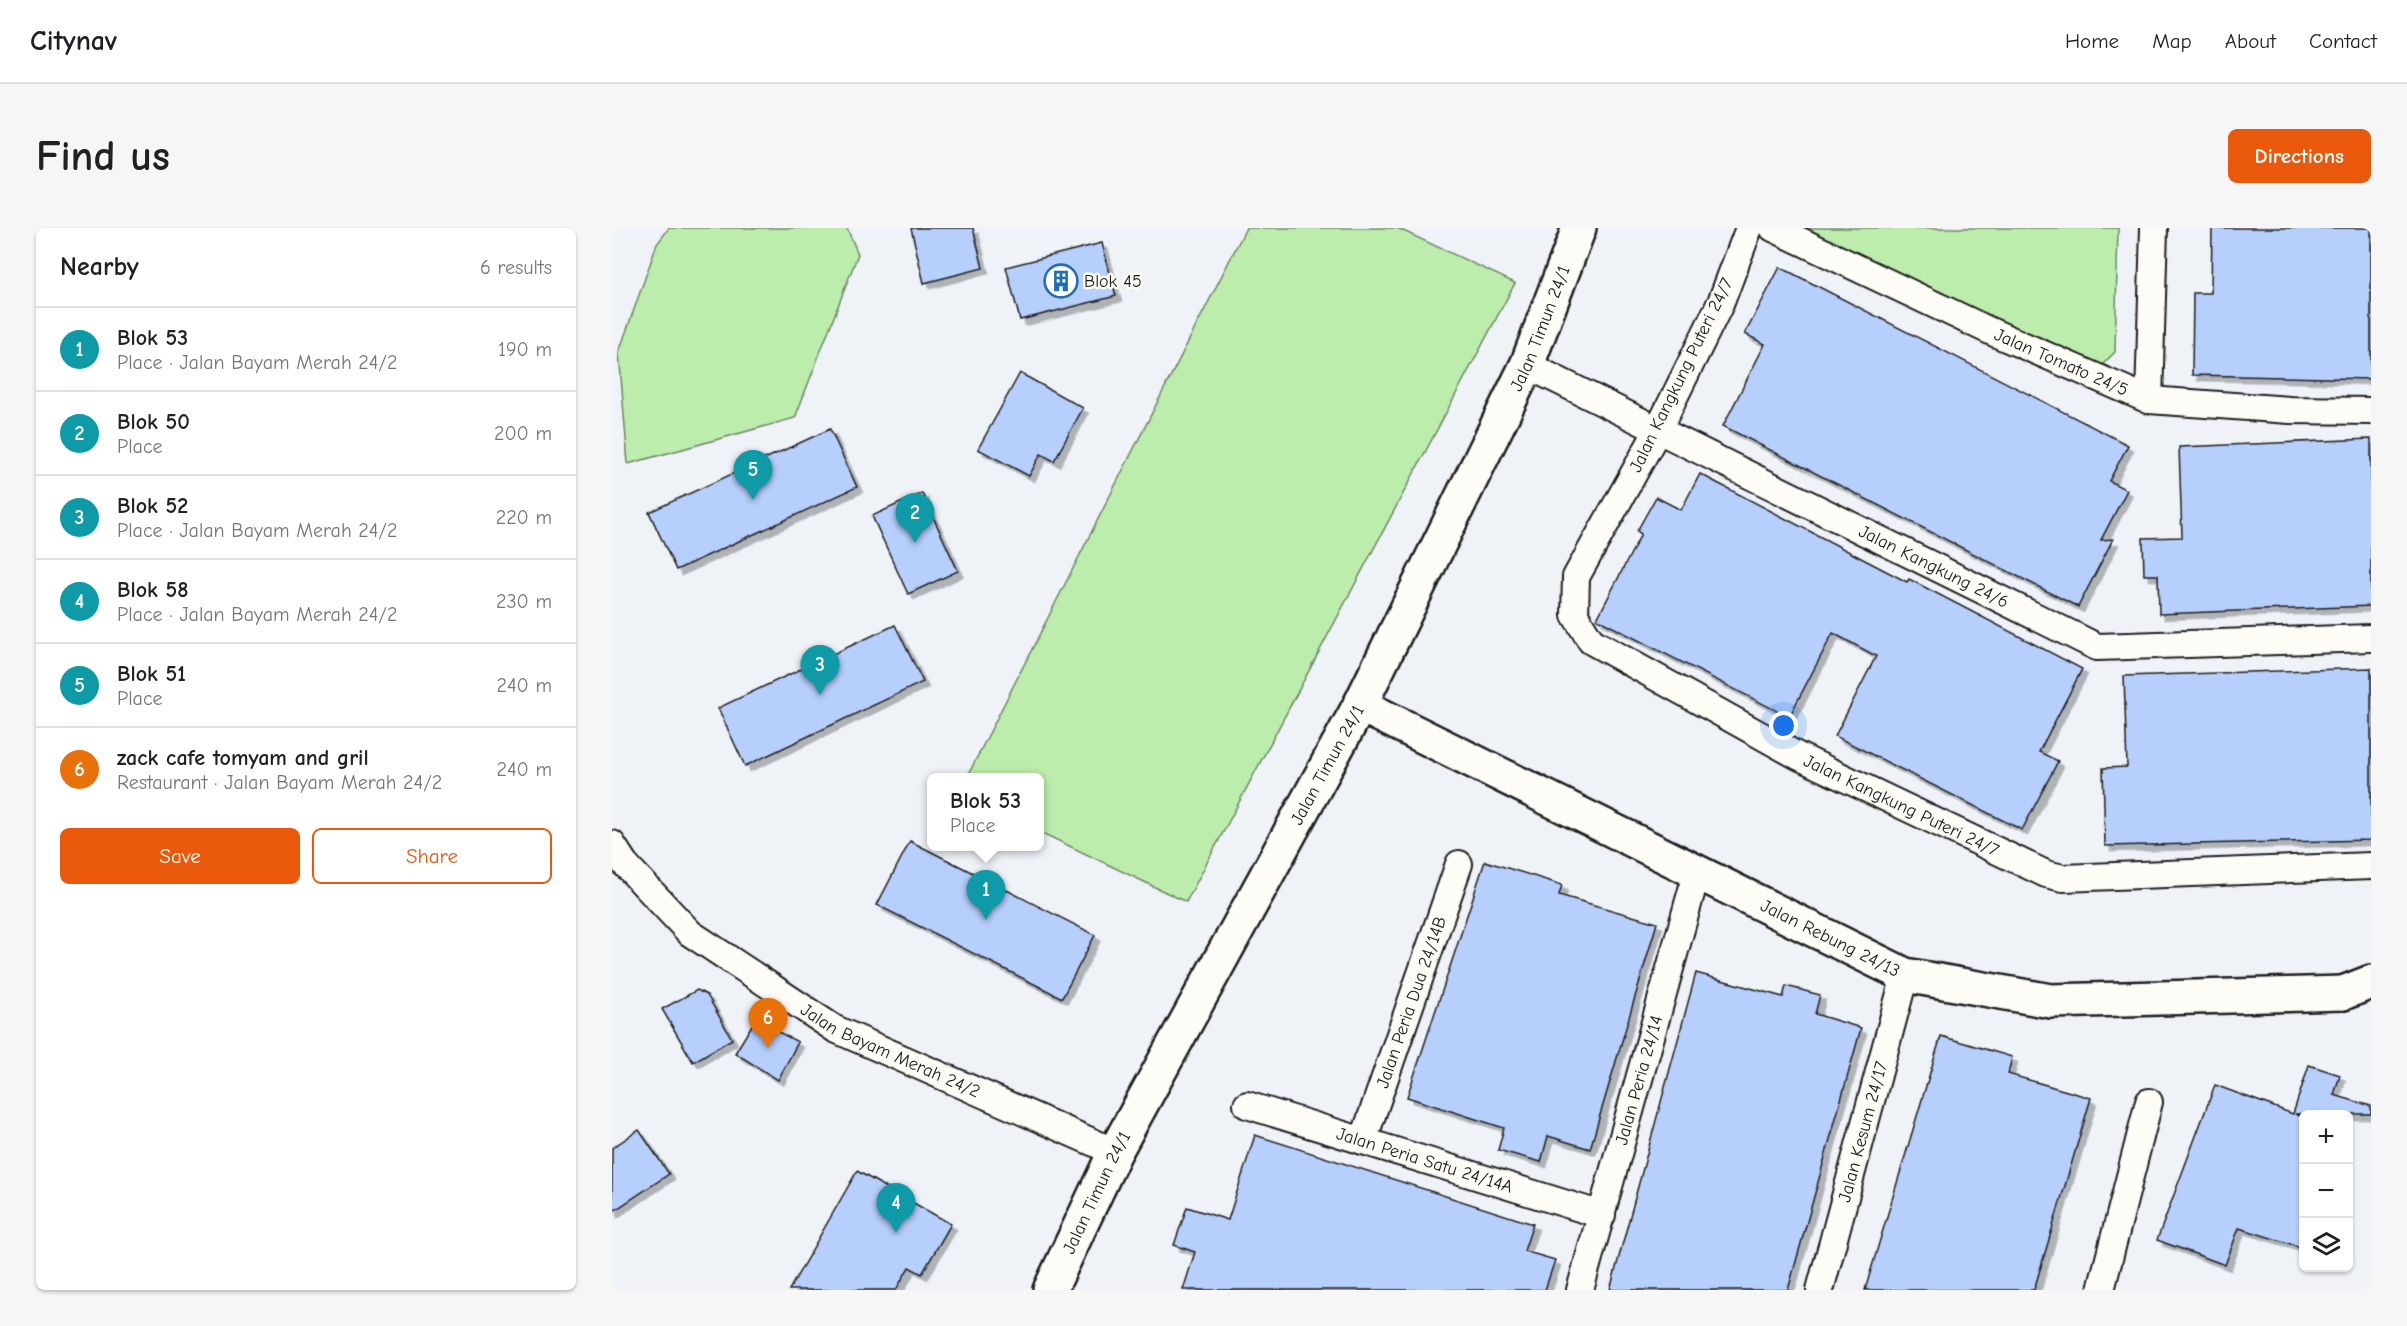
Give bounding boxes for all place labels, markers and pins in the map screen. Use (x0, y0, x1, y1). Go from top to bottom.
building icon: Blok 45 (1043, 263, 1079, 299)
place label: Blok 45 (1084, 271, 1142, 292)
pin: 5 (734, 450, 772, 500)
pin: 2 (896, 494, 934, 543)
pin: 3 (800, 646, 840, 695)
pin: 1 (966, 870, 1006, 920)
pin: 6 (748, 998, 788, 1048)
pin: 4 (876, 1184, 916, 1233)

